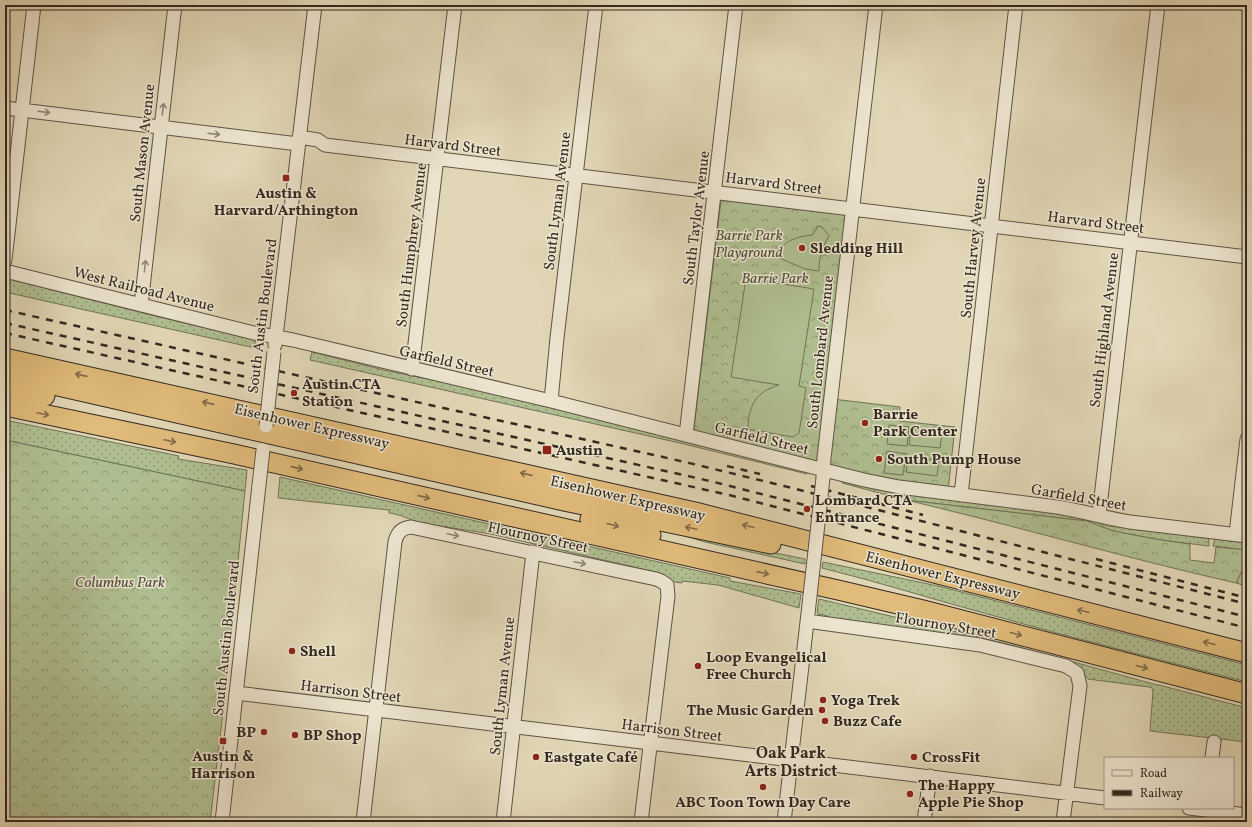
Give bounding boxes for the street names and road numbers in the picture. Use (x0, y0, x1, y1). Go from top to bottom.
street label: South Mason Avenue (126, 83, 161, 223)
street label: Harvard Street (403, 130, 502, 163)
street label: South Lyman Avenue (540, 131, 577, 272)
street label: South Taylor Avenue (679, 150, 716, 287)
street label: South Humphrey Avenue (392, 162, 433, 329)
street label: Harvard Street (724, 168, 823, 201)
street label: South Harvey Avenue (957, 177, 992, 320)
street label: Harvard Street (1046, 207, 1145, 240)
street label: South Austin Boulevard (244, 237, 283, 395)
street label: South Highland Avenue (1086, 252, 1125, 409)
street label: West Railroad Avenue (71, 263, 216, 318)
street label: South Lombard Avenue (803, 274, 840, 430)
street label: Garfield Street (397, 341, 496, 384)
street label: Eisenhower Expressway (232, 399, 391, 456)
street label: Garfield Street (712, 418, 811, 461)
street label: Eisenhower Expressway (548, 471, 707, 528)
street label: Garfield Street (1029, 480, 1128, 517)
street label: Flournoy Street (485, 518, 590, 559)
street label: Eisenhower Expressway (863, 547, 1022, 606)
street label: South Austin Boulevard (209, 559, 246, 717)
street label: Flournoy Street (894, 608, 998, 645)
street label: South Lyman Avenue (486, 616, 521, 756)
street label: Harrison Street (299, 676, 402, 709)
street label: Harrison Street (620, 715, 723, 748)

